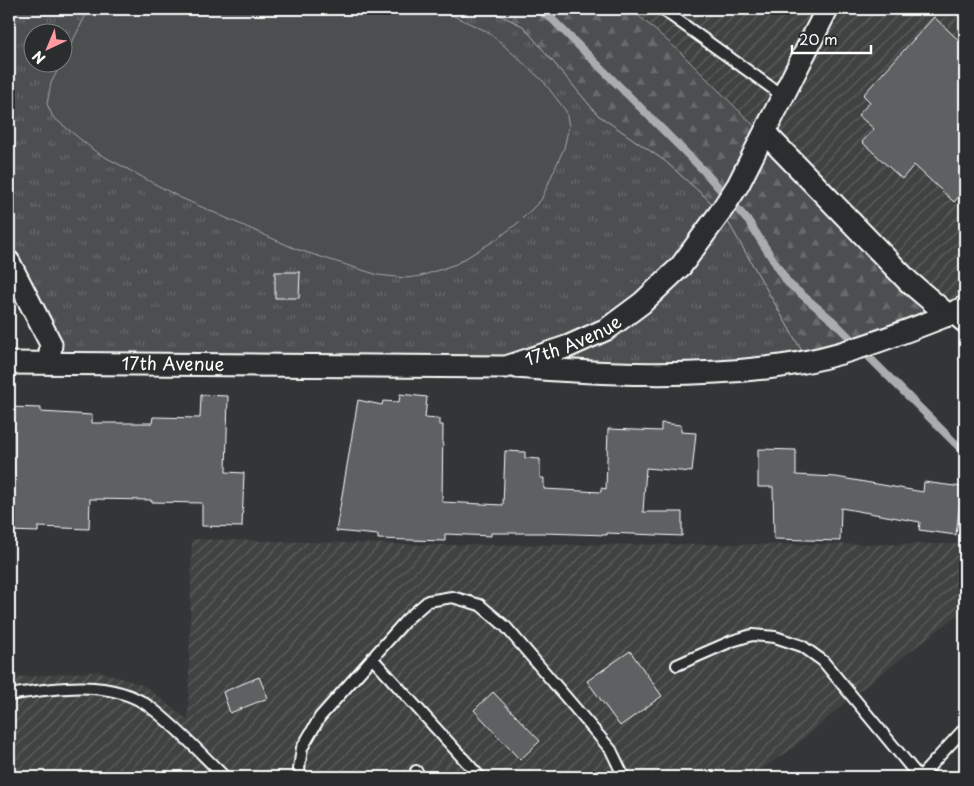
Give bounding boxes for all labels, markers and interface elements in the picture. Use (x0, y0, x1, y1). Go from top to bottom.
north arrow (22, 22, 72, 72)
scale bar (792, 22, 870, 54)
text: 20 m (799, 27, 838, 50)
text: N (27, 46, 50, 69)
street label: 17th Avenue (521, 308, 627, 372)
street label: 17th Avenue (122, 349, 225, 377)

